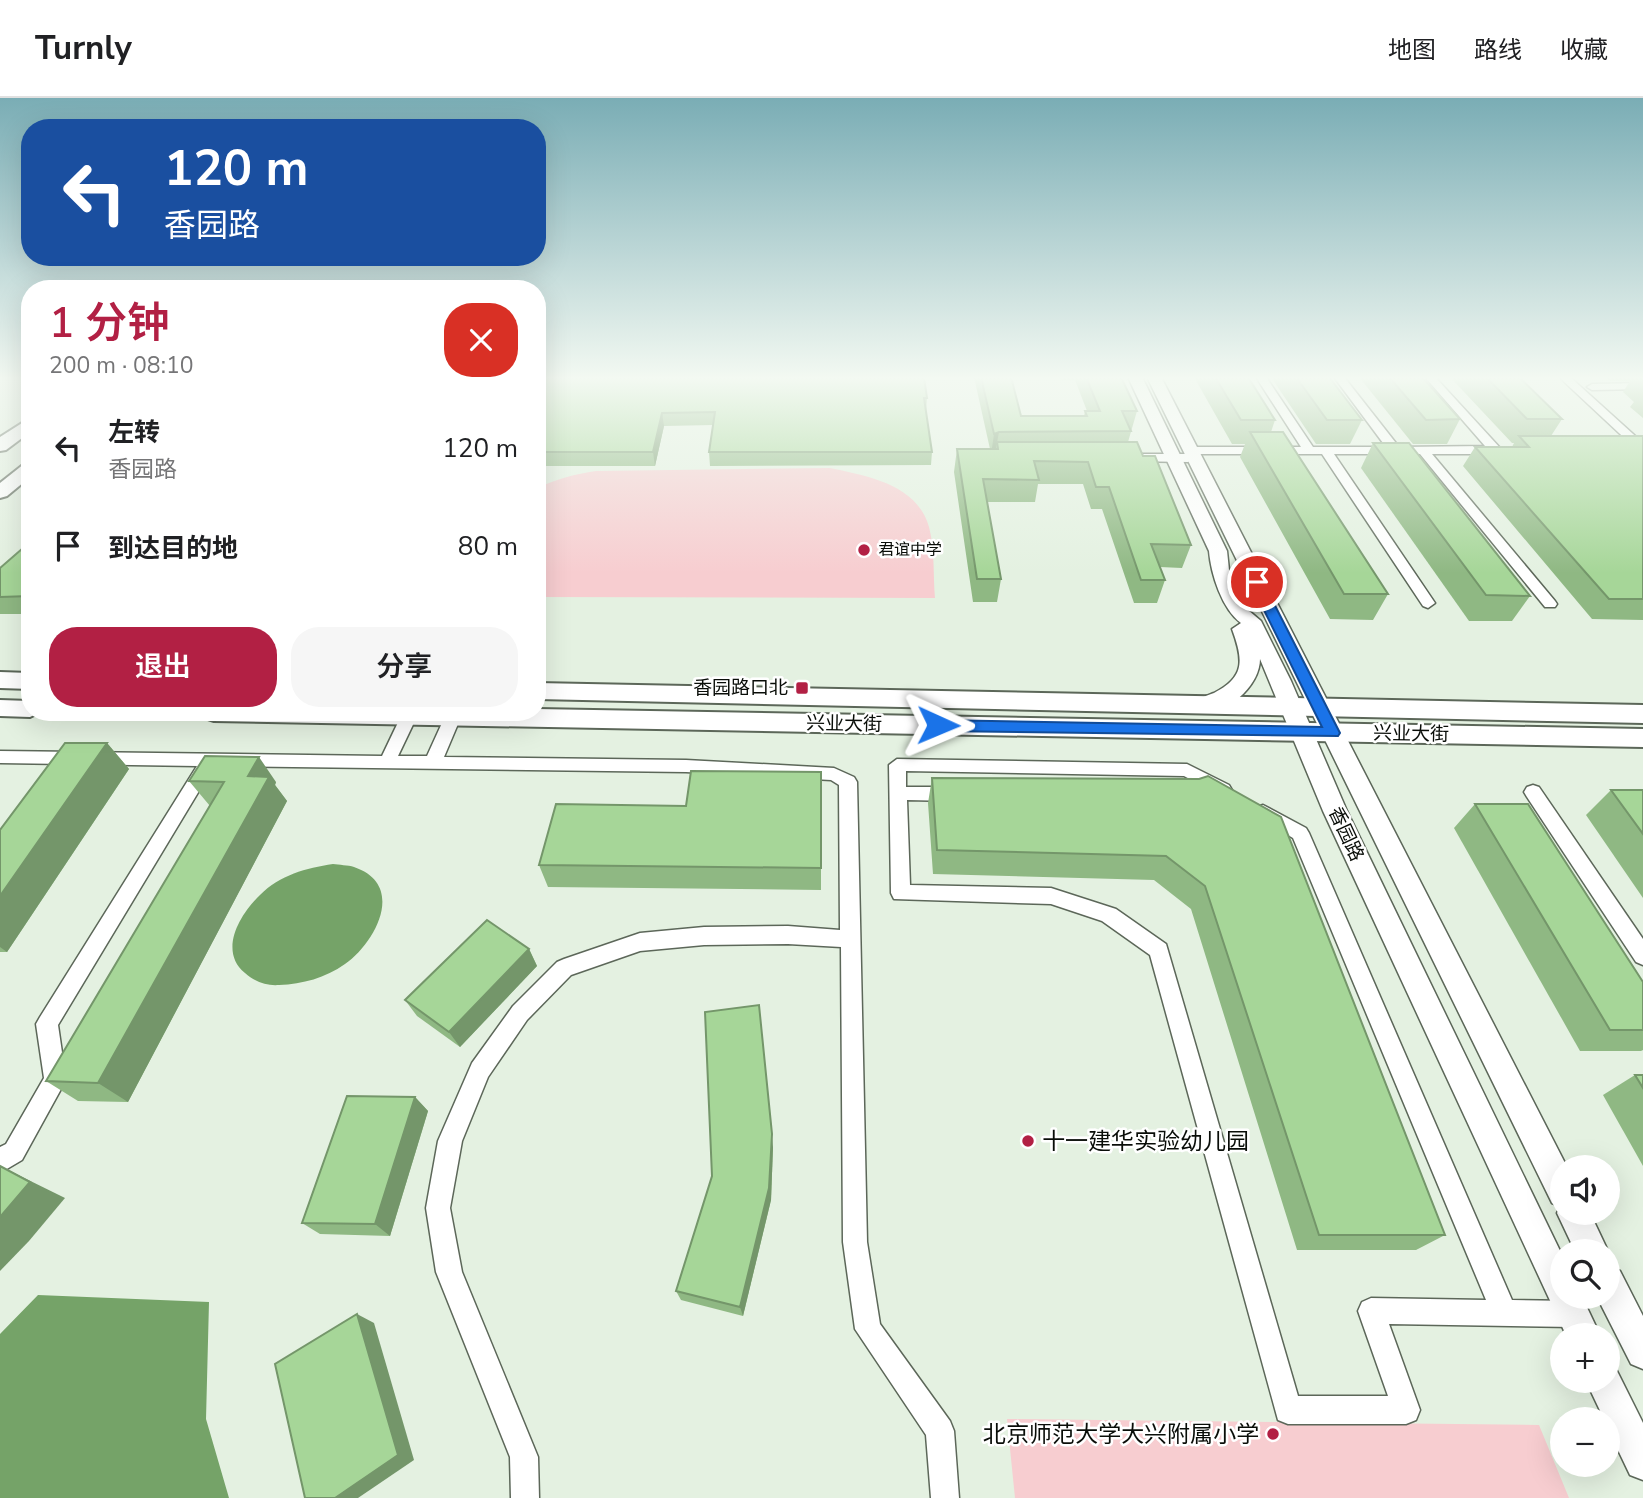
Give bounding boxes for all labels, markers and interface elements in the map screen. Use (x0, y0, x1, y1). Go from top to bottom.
text: Turnly (35, 26, 132, 71)
text: 地图 (1388, 34, 1436, 66)
text: 路线 (1474, 34, 1522, 66)
text: 收藏 (1560, 34, 1608, 66)
text: 120 m (164, 135, 308, 202)
icon: left (49, 147, 140, 238)
text: 香园路 (164, 204, 260, 247)
text: 1 分钟 (49, 295, 169, 352)
button: close (444, 303, 518, 377)
text: 200 m · 08:10 (49, 350, 194, 381)
text: 左转 (108, 415, 160, 450)
icon: left (49, 429, 87, 467)
text: 120 m (442, 431, 518, 466)
text: 香园路 (108, 454, 177, 485)
icon: arrive (49, 527, 87, 565)
text: 80 m (458, 529, 518, 564)
text: 到达目的地 (108, 531, 238, 566)
place label: 君谊中学 (878, 539, 942, 561)
marker: 君谊中学 (856, 542, 872, 558)
pin (1227, 552, 1287, 612)
icon: arrive (1238, 563, 1276, 601)
button: 退出 (49, 627, 277, 707)
button: 分享 (291, 627, 518, 707)
place label: 香园路口北 (693, 675, 788, 701)
marker: 香园路口北 (794, 680, 810, 696)
position arrow (901, 688, 975, 762)
street label: 兴业大街 (806, 710, 882, 738)
street label: 兴业大街 (1373, 720, 1449, 748)
street label: 香园路 (1322, 803, 1370, 865)
place label: 十一建华实验幼儿园 (1042, 1126, 1249, 1157)
marker: 十一建华实验幼儿园 (1020, 1133, 1036, 1149)
map controls (1550, 1155, 1620, 1477)
button: sound (1550, 1155, 1620, 1225)
button: search (1550, 1239, 1620, 1309)
button: + (1550, 1323, 1620, 1393)
button: − (1550, 1407, 1620, 1477)
place label: 北京师范大学大兴附属小学 (983, 1419, 1259, 1450)
marker: 北京师范大学大兴附属小学 (1265, 1426, 1281, 1442)

